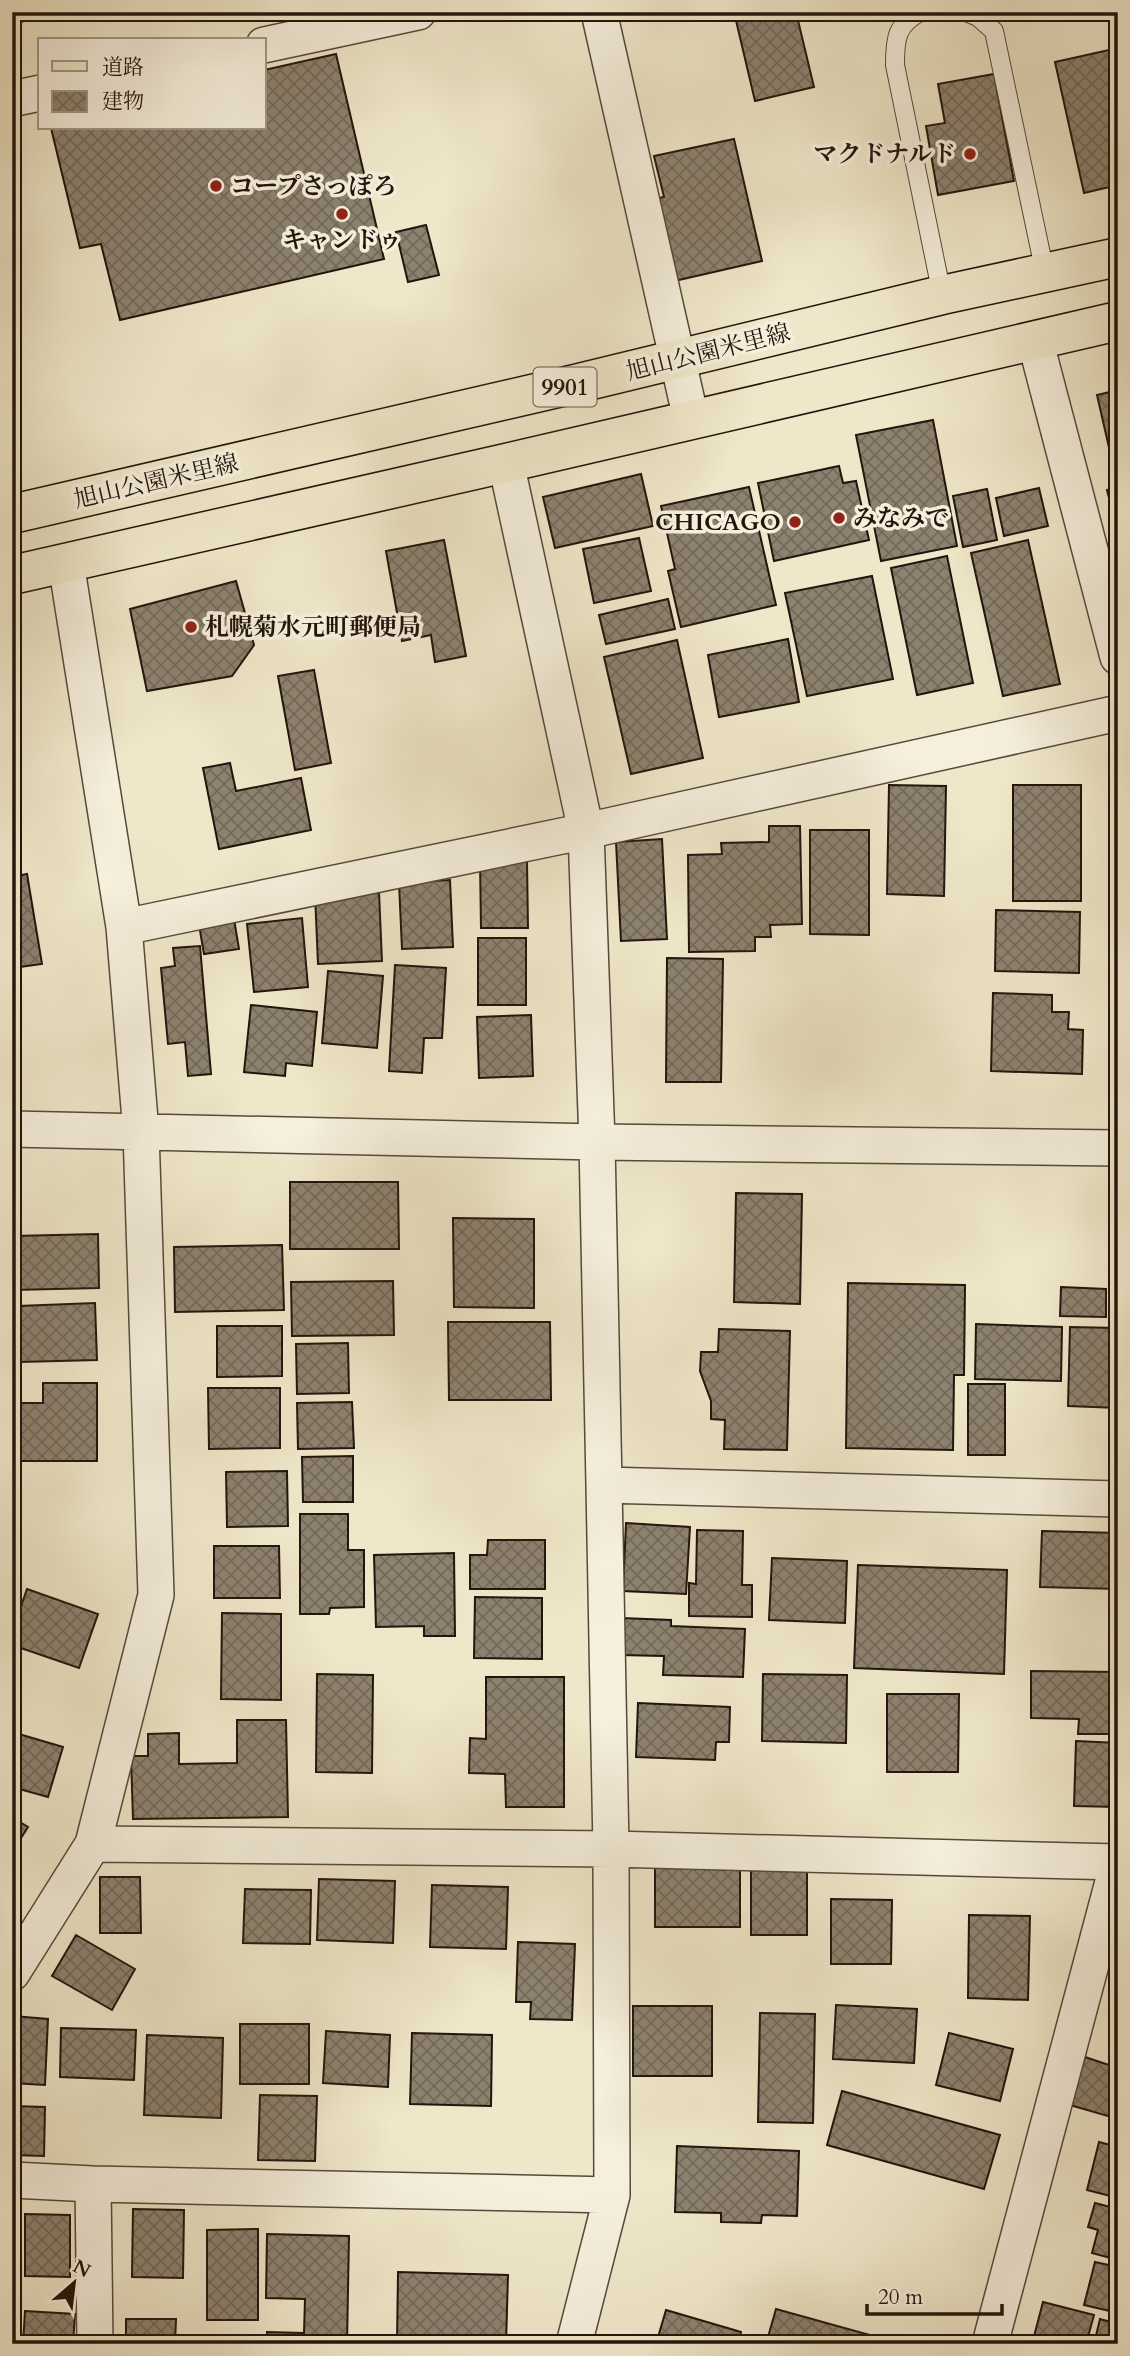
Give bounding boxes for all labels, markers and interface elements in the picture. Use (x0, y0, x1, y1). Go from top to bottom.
legend (38, 38, 266, 130)
text: 道路 (102, 53, 144, 82)
text: 建物 (102, 87, 144, 116)
place label: マクドナルド (813, 138, 956, 171)
marker: マクドナルド (962, 146, 978, 162)
place label: コープさっぽろ (230, 170, 397, 203)
marker: コープさっぽろ (208, 178, 224, 194)
marker: キャンドゥ (334, 206, 350, 222)
place label: キャンドゥ (282, 224, 402, 257)
street label: 旭山公園米里線 (623, 316, 794, 389)
road number: 9901 (534, 368, 596, 406)
street label: 旭山公園米里線 (71, 447, 242, 516)
place label: みなみで (853, 502, 949, 535)
place label: CHICAGO (655, 506, 781, 539)
marker: みなみで (831, 510, 847, 526)
marker: CHICAGO (787, 514, 803, 530)
place label: 札幌菊水元町郵便局 (205, 611, 421, 644)
marker: 札幌菊水元町郵便局 (183, 619, 199, 635)
north arrow (38, 2248, 108, 2318)
text: N (68, 2254, 95, 2284)
scale bar (867, 2272, 1002, 2316)
text: 20 m (878, 2283, 923, 2312)

